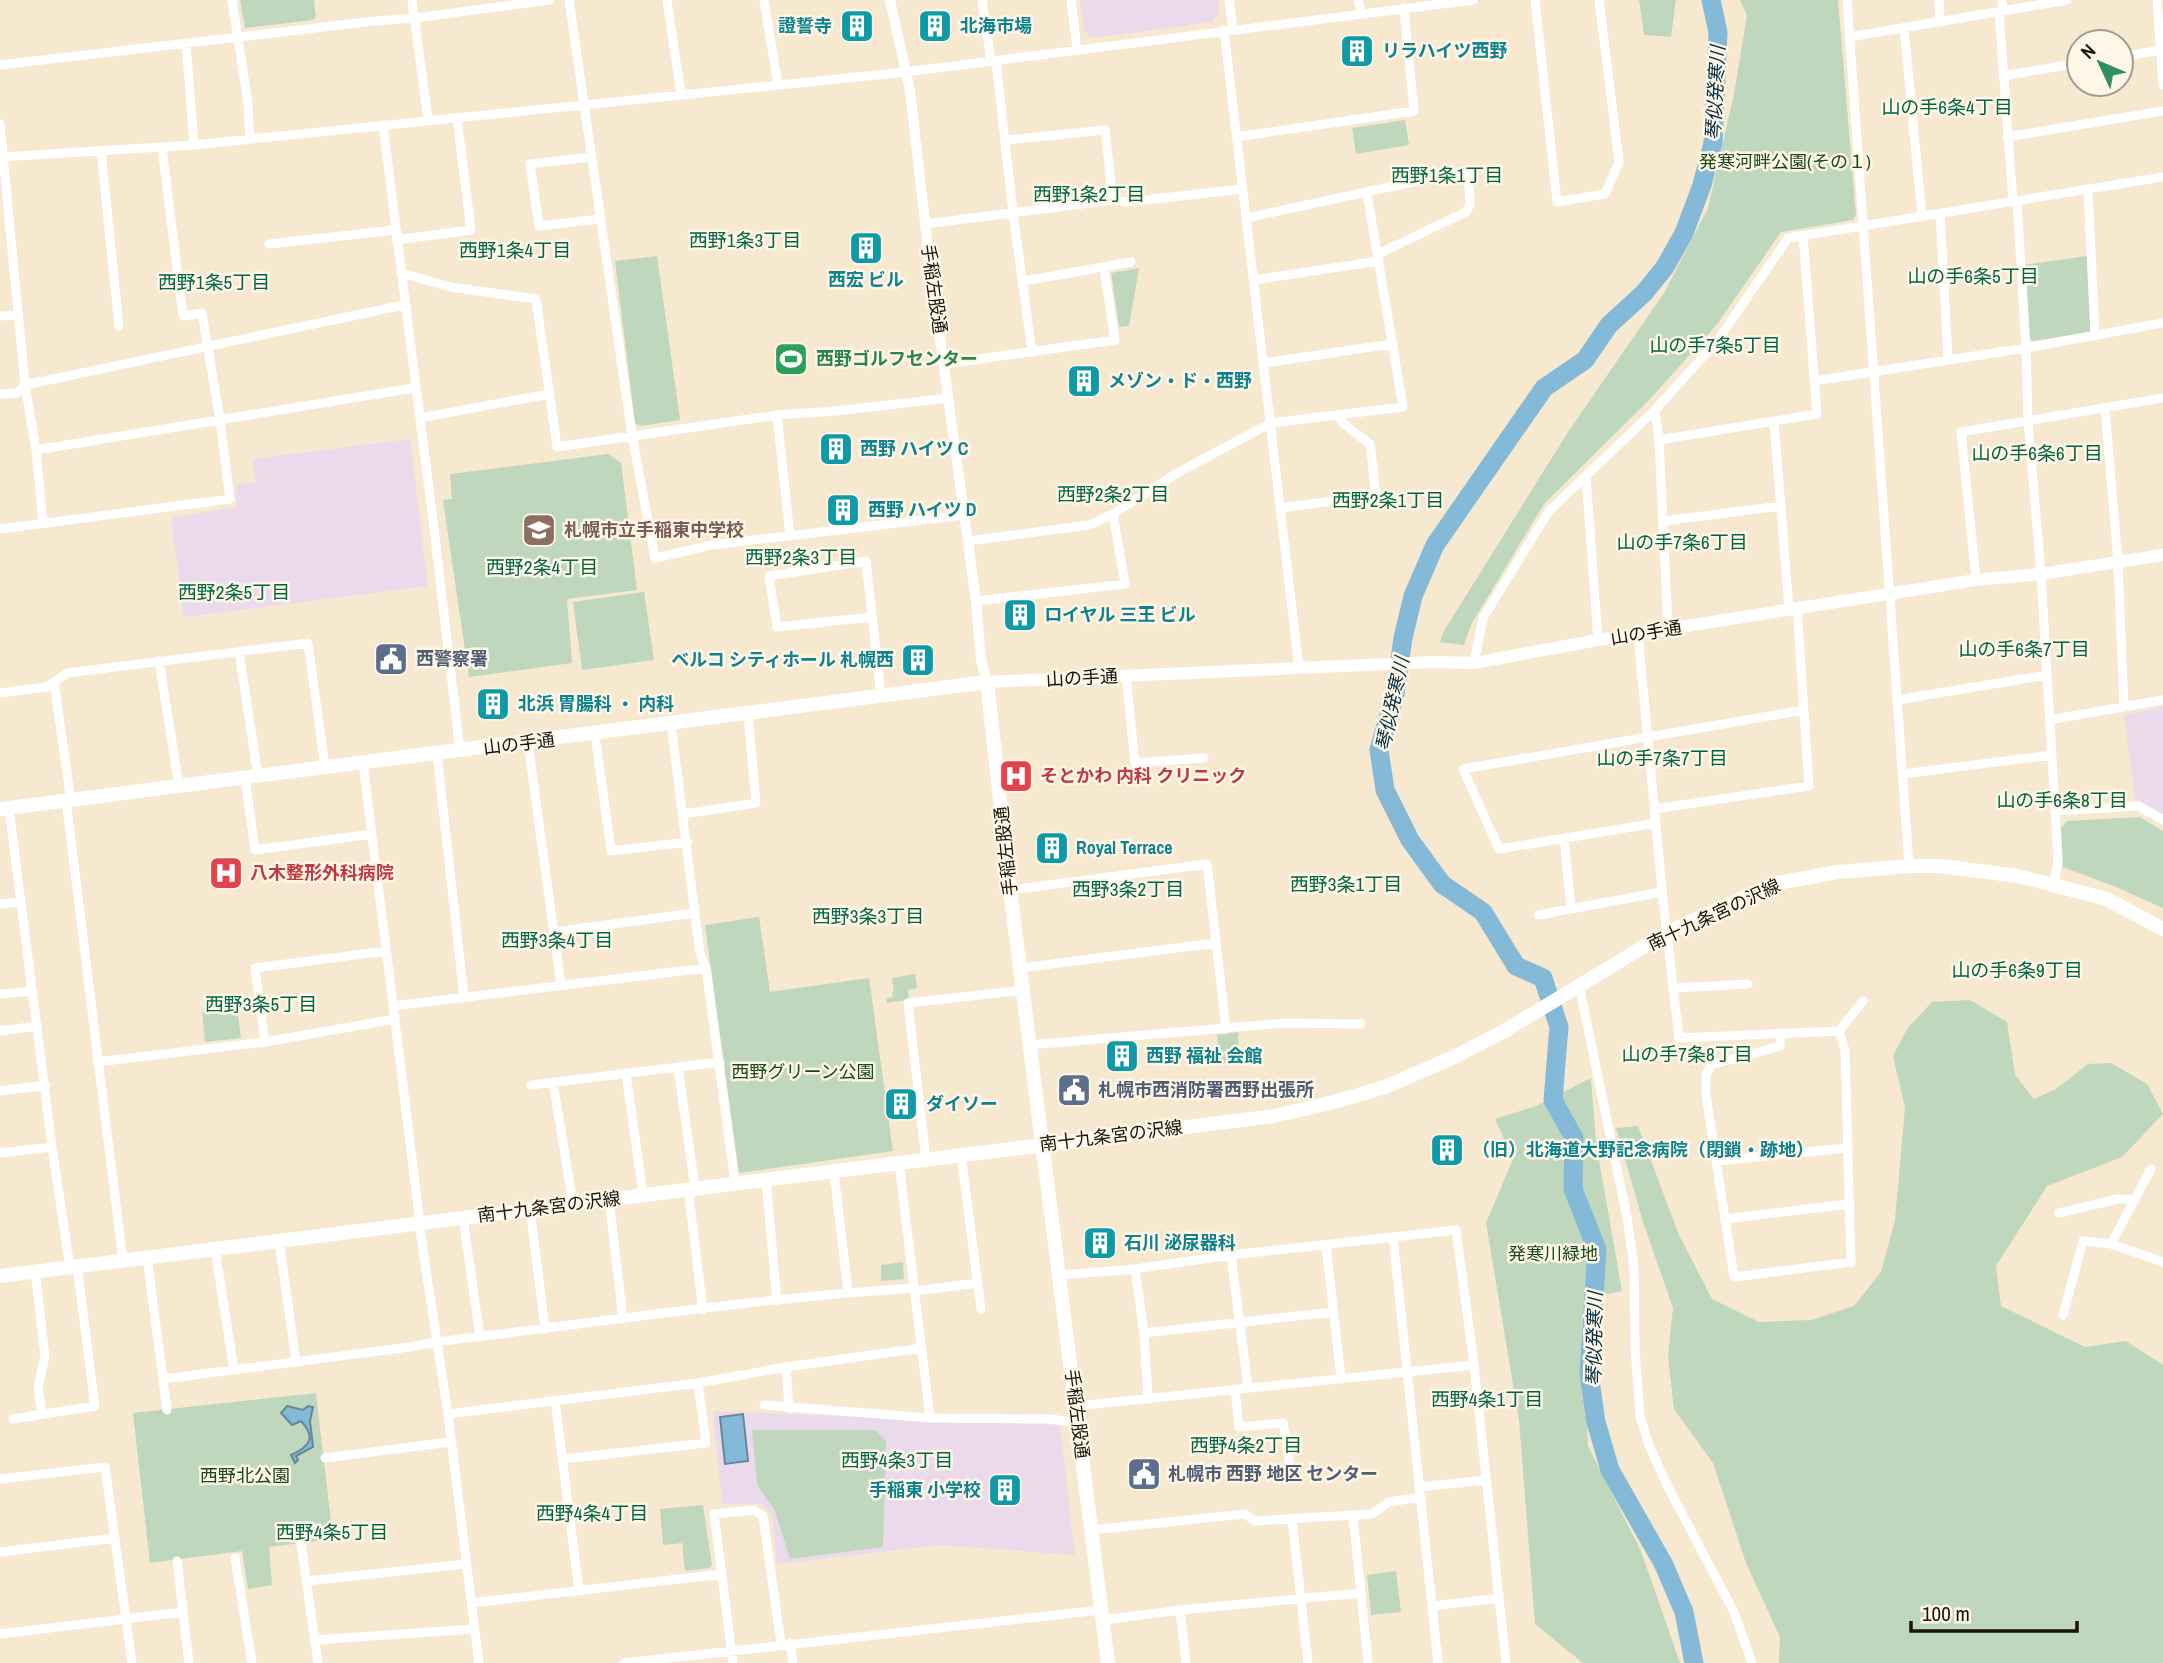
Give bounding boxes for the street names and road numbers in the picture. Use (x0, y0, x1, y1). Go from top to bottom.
street label: 手稲左股通 (916, 243, 953, 335)
street label: 山の手通 (1608, 615, 1683, 650)
street label: 山の手通 (1045, 663, 1119, 692)
street label: 山の手通 (482, 727, 556, 760)
street label: 手稲左股通 (988, 805, 1023, 897)
street label: 南十九条宮の沢線 (1643, 873, 1784, 956)
street label: 南十九条宮の沢線 (1038, 1114, 1184, 1157)
street label: 南十九条宮の沢線 (476, 1185, 622, 1228)
street label: 手稲左股通 (1060, 1368, 1095, 1460)

